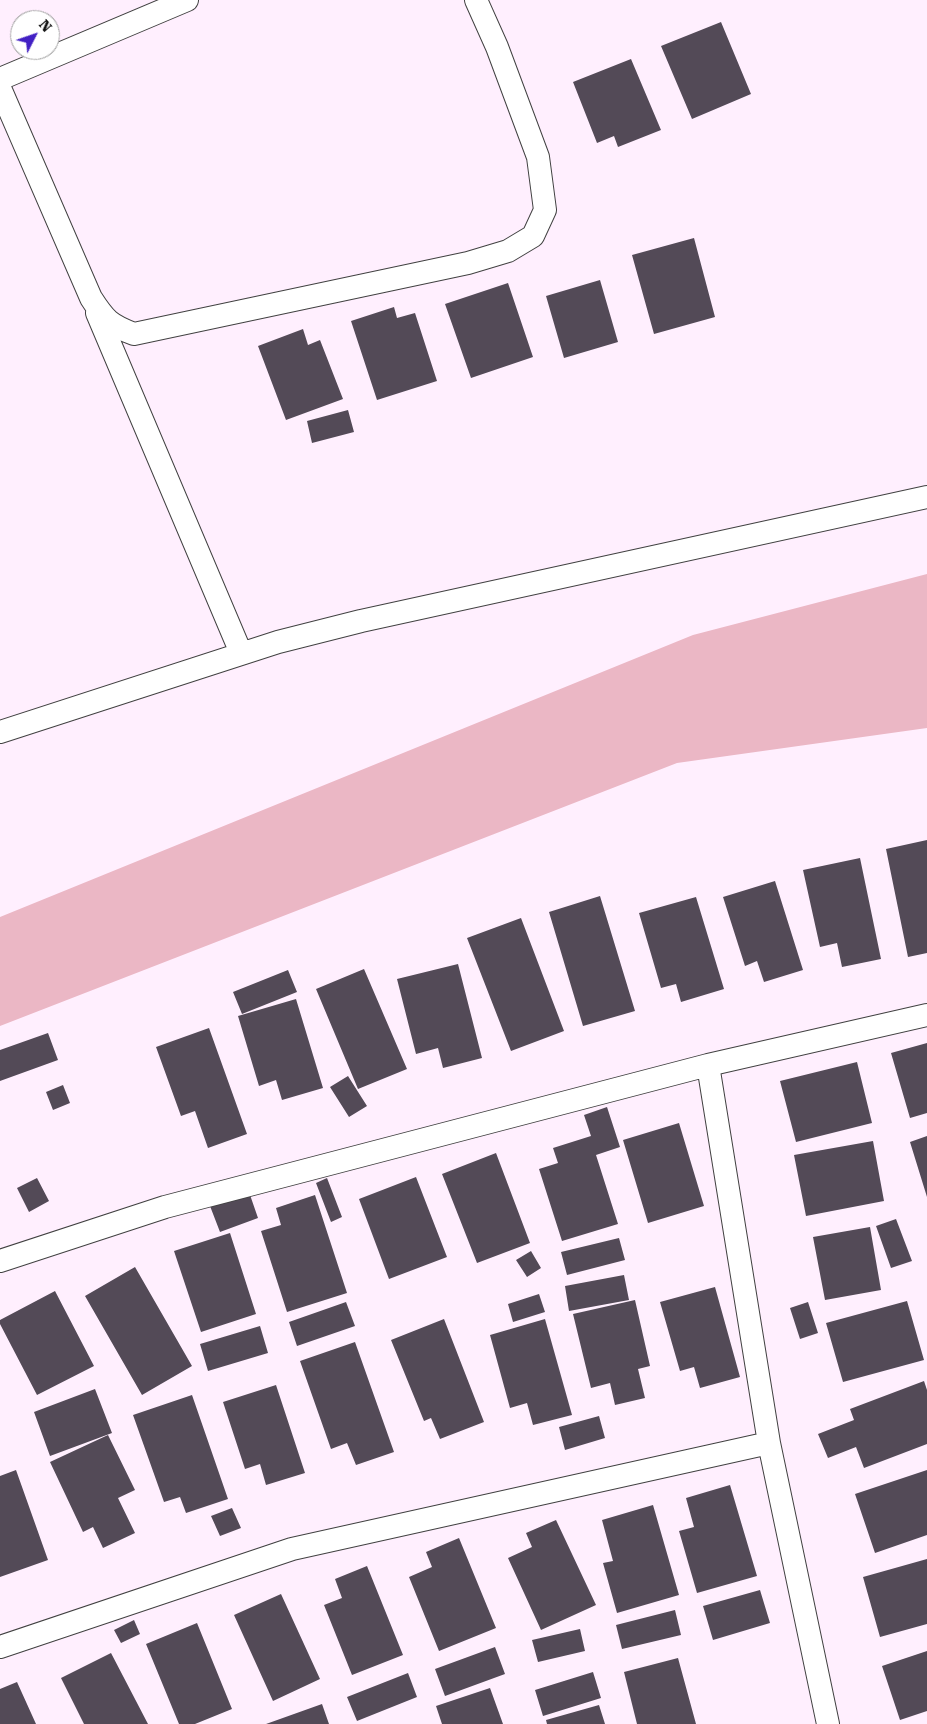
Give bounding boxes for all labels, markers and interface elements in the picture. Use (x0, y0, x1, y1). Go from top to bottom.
north arrow (10, 10, 60, 60)
text: N (36, 16, 55, 35)

